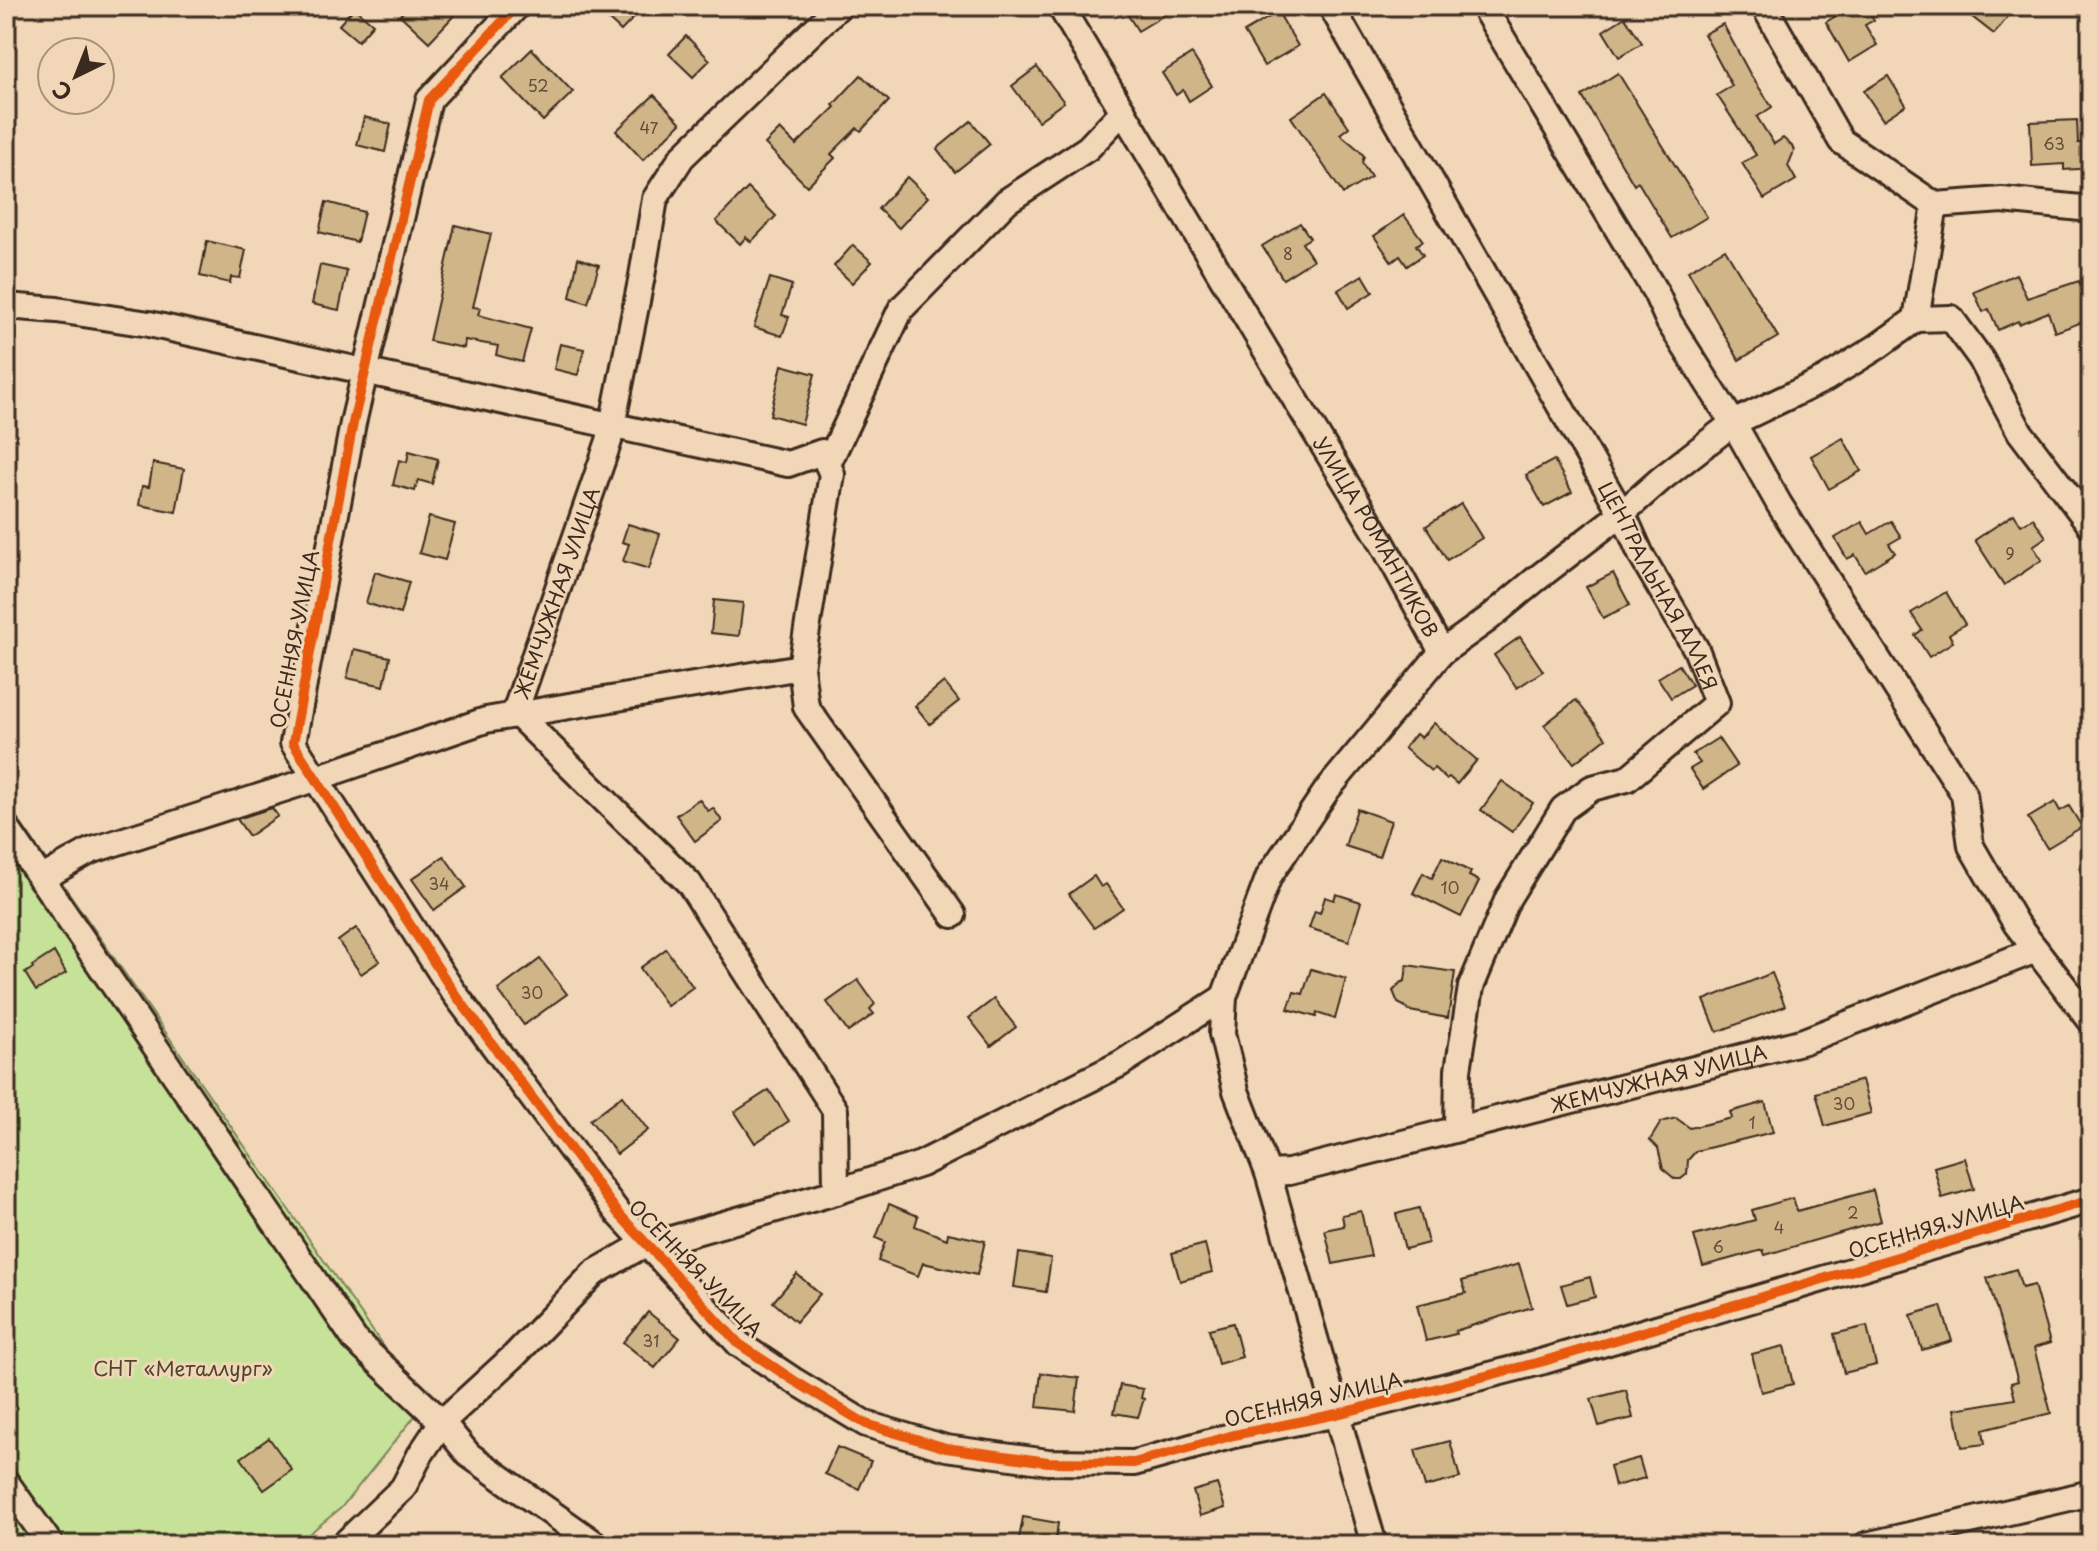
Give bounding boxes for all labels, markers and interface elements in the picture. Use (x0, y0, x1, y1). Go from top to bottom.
north arrow (36, 36, 116, 116)
house number: 52 (527, 73, 549, 97)
text: С (44, 74, 79, 109)
house number: 47 (640, 115, 659, 139)
house number: 63 (2043, 131, 2065, 155)
house number: 8 (1283, 241, 1293, 265)
street label: УЛИЦА РОМАНТИКОВ (1306, 431, 1446, 643)
street label: ЦЕНТРАЛЬНАЯ АЛЛЕЯ (1591, 476, 1725, 694)
street label: ЖЕМЧУЖНАЯ УЛИЦА (506, 483, 607, 703)
house number: 9 (2005, 541, 2015, 565)
street label: ОСЕННЯЯ УЛИЦА (262, 547, 326, 731)
house number: 34 (428, 871, 450, 895)
house number: 10 (1441, 875, 1459, 899)
house number: 30 (521, 980, 543, 1004)
street label: ЖЕМЧУЖНАЯ УЛИЦА (1547, 1036, 1770, 1120)
house number: 30 (1833, 1091, 1855, 1115)
house number: 1 (1748, 1110, 1756, 1134)
street label: ОСЕННЯЯ УЛИЦА (1845, 1187, 2027, 1265)
street label: ОСЕННЯЯ УЛИЦА (622, 1192, 770, 1344)
house number: 2 (1847, 1200, 1859, 1224)
house number: 4 (1774, 1215, 1784, 1239)
house number: 6 (1712, 1234, 1724, 1258)
house number: 31 (643, 1328, 659, 1352)
park label: СНТ «Металлург» (93, 1353, 273, 1383)
street label: ОСЕННЯЯ УЛИЦА (1221, 1364, 1405, 1434)

